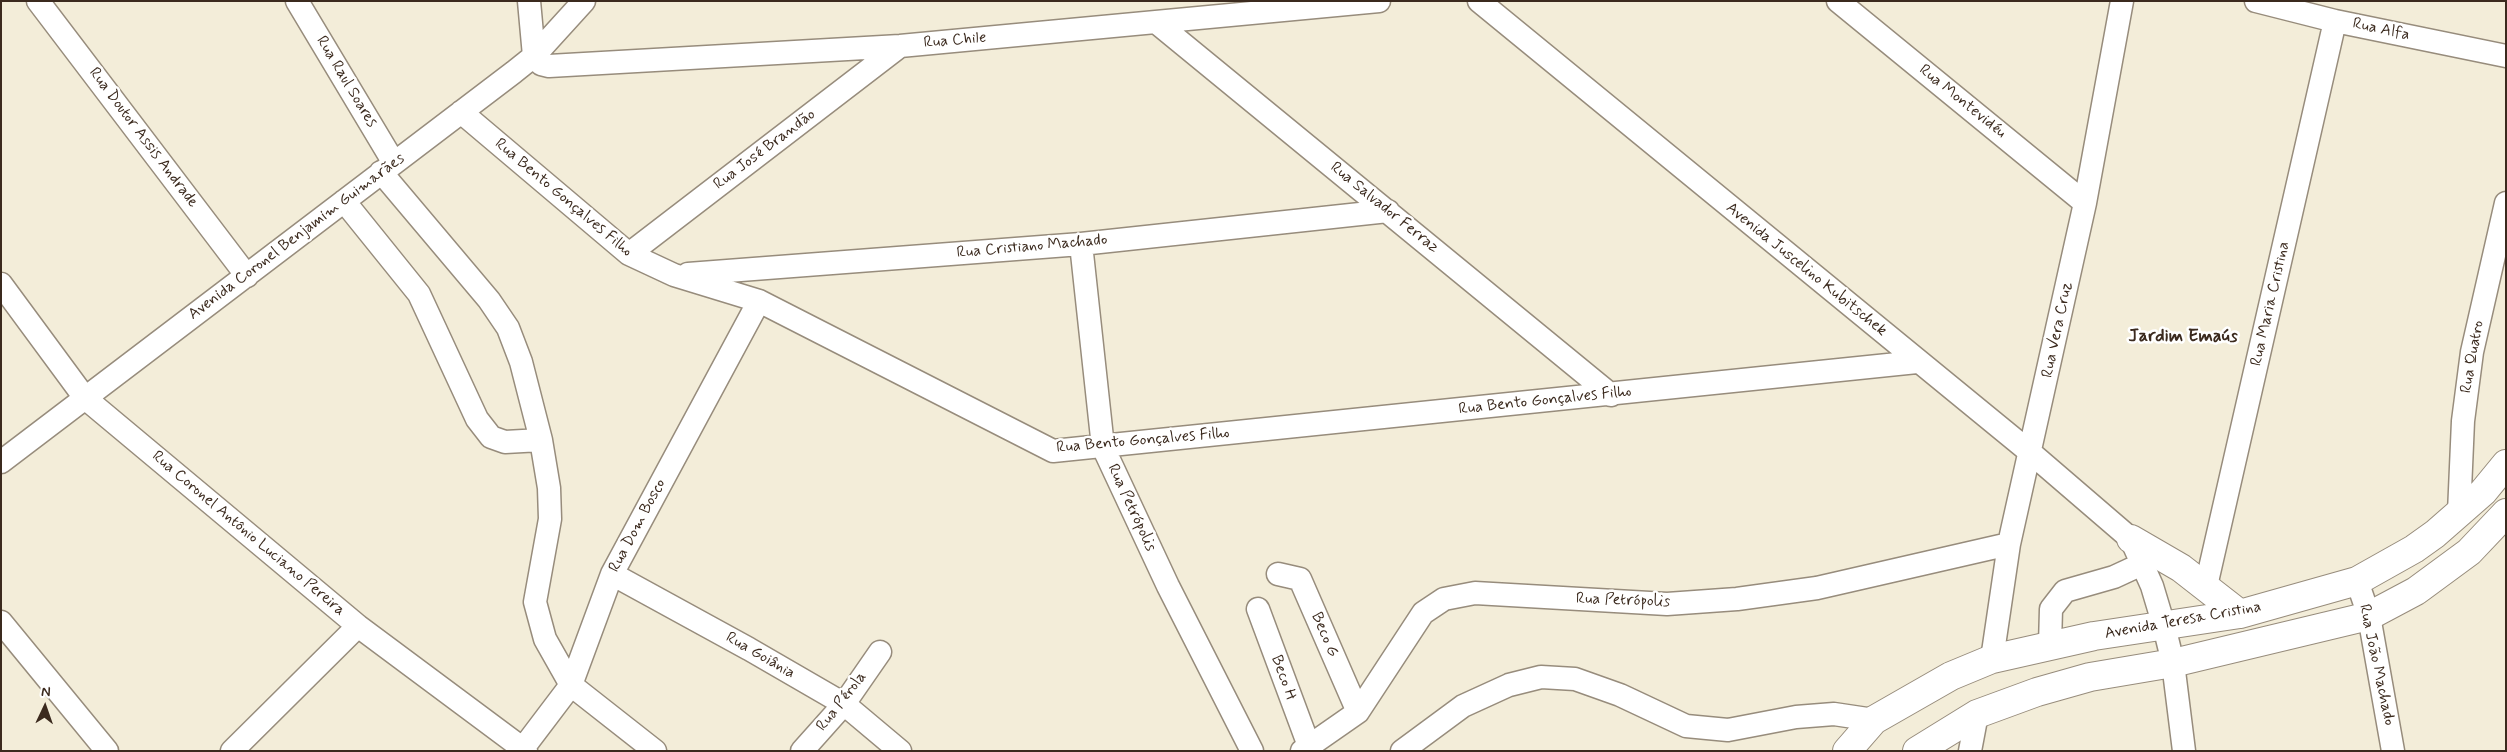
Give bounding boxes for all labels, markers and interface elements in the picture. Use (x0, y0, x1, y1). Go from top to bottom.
street label: Rua Alfa (2351, 15, 2411, 45)
street label: Rua Chile (923, 29, 987, 53)
street label: Rua Raul Soares (311, 33, 381, 131)
street label: Rua Montevidéu (1915, 61, 2009, 143)
street label: Rua Doutor Assis Andrade (84, 64, 202, 212)
street label: Rua José Brandão (710, 105, 820, 195)
street label: Rua Bento Gonçalves Filho (490, 135, 636, 261)
street label: Avenida Coronel Benjamim Guimarães (185, 149, 409, 325)
street label: Rua Salvador Ferraz (1326, 158, 1442, 258)
street label: Avenida Juscelino Kubitschek (1722, 199, 1890, 341)
street label: Rua Cristiano Machado (956, 231, 1108, 263)
street label: Rua Maria Cristina (2247, 240, 2295, 368)
street label: Rua Vera Cruz (2038, 280, 2078, 380)
street label: Rua Quatro (2457, 319, 2489, 395)
district label: Jardim Emaús (2128, 326, 2238, 348)
street label: Rua Bento Gonçalves Filho (1458, 382, 1632, 420)
street label: Rua Bento Gonçalves Filho (1056, 424, 1230, 458)
street label: Rua Coronel Antônio Luciano Pereira (147, 447, 349, 621)
street label: Rua Petrópolis (1102, 461, 1160, 555)
street label: Rua Dom Bosco (605, 476, 671, 576)
street label: Rua Petrópolis (1576, 590, 1670, 612)
street label: Avenida Teresa Cristina (2103, 598, 2263, 644)
street label: Rua João Machado (2354, 603, 2398, 727)
street label: Beco G (1306, 610, 1342, 660)
street label: Rua Goiânia (722, 628, 798, 684)
street label: Beco H (1266, 653, 1300, 703)
street label: Rua Pérola (813, 668, 871, 736)
north arrow (20, 682, 70, 732)
text: N (41, 683, 51, 701)

